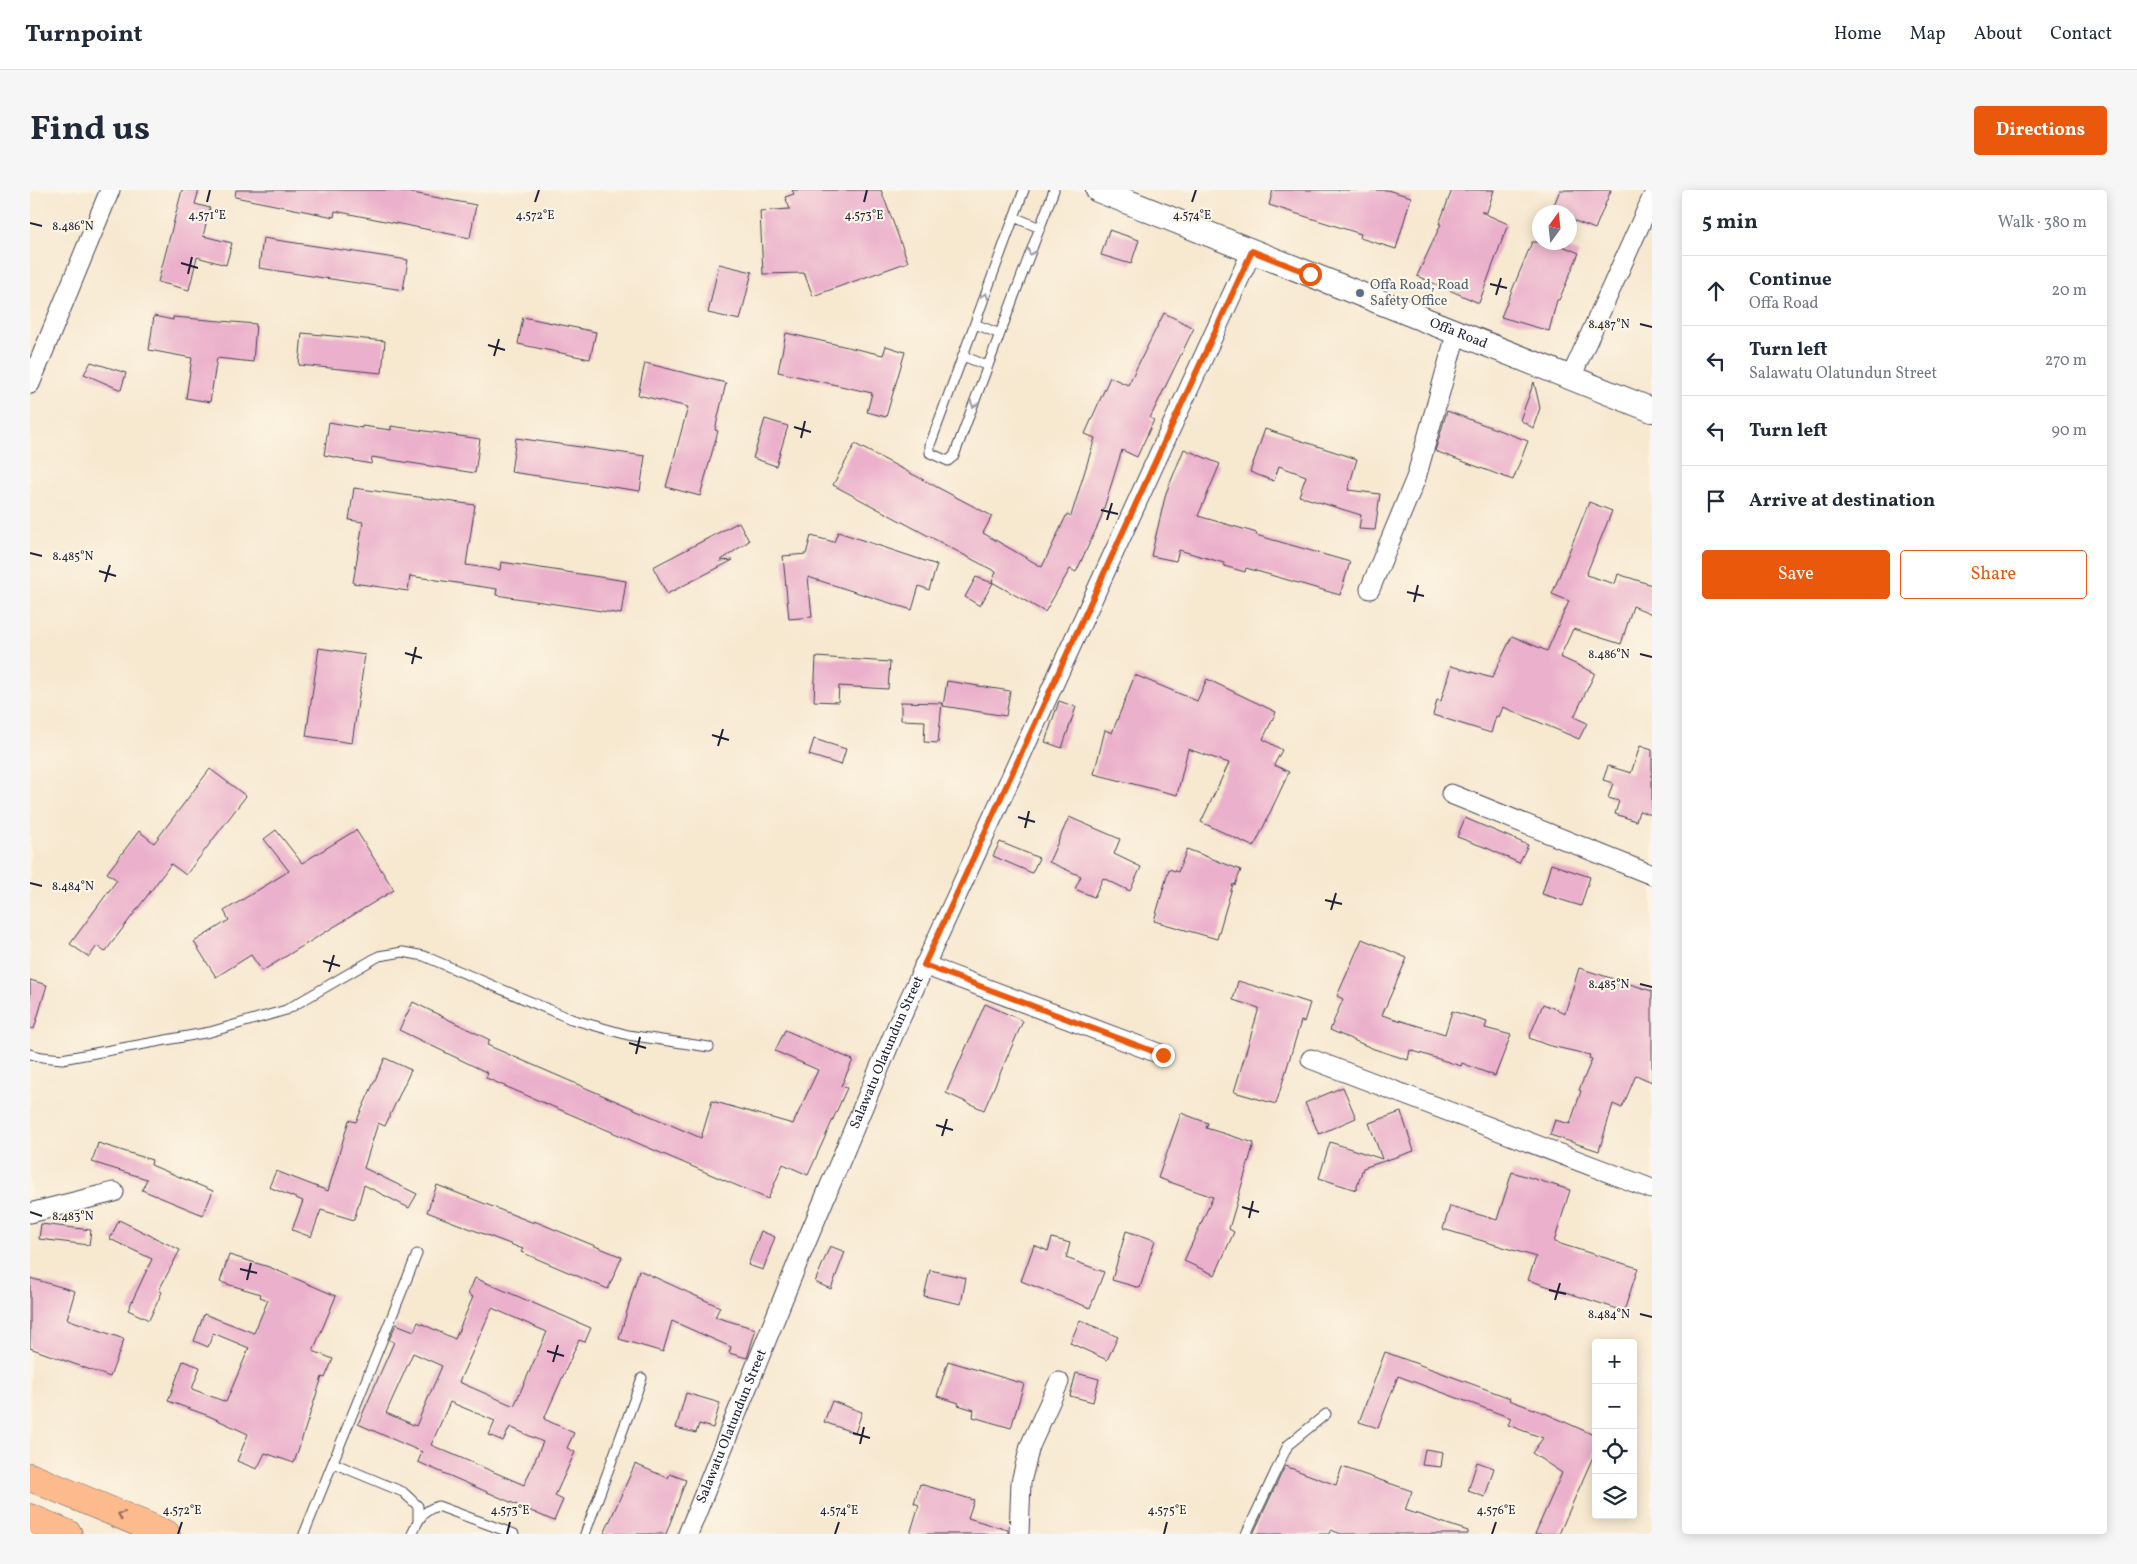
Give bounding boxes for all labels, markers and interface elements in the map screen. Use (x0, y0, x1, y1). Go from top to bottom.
text: Turnpoint (25, 18, 143, 52)
text: Home (1834, 22, 1882, 47)
text: Map (1910, 22, 1946, 47)
text: About (1974, 22, 2022, 47)
text: Contact (2050, 22, 2112, 47)
text: Find us (30, 106, 150, 154)
button: Directions (1974, 106, 2107, 155)
north arrow (1532, 205, 1577, 250)
text: 4.571°E (188, 208, 226, 224)
text: 4.572°E (515, 208, 555, 224)
text: 4.573°E (845, 208, 883, 224)
text: 4.574°E (1173, 208, 1211, 224)
text: 5 min (1702, 208, 1758, 237)
text: Walk · 380 m (1998, 212, 2087, 234)
text: 8.486°N (52, 219, 94, 235)
one-way arrow (1027, 247, 1037, 256)
route start (1299, 263, 1322, 286)
text: Continue (1749, 267, 1832, 293)
place label: Offa Road, Road Safety Office (1370, 276, 1469, 311)
icon: ahead (1702, 277, 1730, 305)
text: 20 m (2052, 280, 2087, 302)
marker: Offa Road, Road Safety Office (1354, 287, 1366, 299)
one-way arrow (979, 292, 989, 301)
text: Offa Road (1749, 293, 1819, 315)
street label: Offa Road (1427, 313, 1491, 353)
text: 8.487°N (1588, 317, 1630, 333)
text: Turn left (1749, 337, 1828, 363)
icon: left (1702, 347, 1730, 375)
text: 270 m (2045, 350, 2087, 372)
text: Salawatu Olatundun Street (1749, 363, 1937, 385)
one-way arrow (970, 399, 980, 408)
icon: left (1702, 417, 1730, 445)
text: Turn left (1749, 418, 1828, 444)
text: 90 m (2051, 420, 2087, 442)
icon: arrive (1702, 487, 1730, 515)
text: Arrive at destination (1749, 488, 1935, 514)
text: 8.485°N (53, 549, 94, 565)
button: Save (1702, 550, 1890, 599)
button: Share (1900, 550, 2087, 599)
text: 8.486°N (1588, 647, 1630, 663)
text: 8.484°N (52, 879, 94, 895)
street label: Salawatu Olatundun Street (845, 973, 928, 1132)
text: 8.485°N (1589, 977, 1630, 993)
route end (1152, 1044, 1175, 1067)
text: 8.483°N (52, 1209, 94, 1225)
text: 8.484°N (1588, 1307, 1630, 1323)
map controls (1592, 1339, 1637, 1519)
button: + (1592, 1339, 1637, 1384)
street label: Salawatu Olatundun Street (692, 1346, 771, 1506)
button: − (1592, 1384, 1637, 1429)
button: locate (1592, 1429, 1637, 1474)
button: layers (1592, 1474, 1637, 1519)
text: 4.572°E (162, 1503, 202, 1519)
text: 4.573°E (491, 1503, 529, 1519)
text: 4.574°E (820, 1503, 858, 1519)
text: 4.575°E (1148, 1503, 1186, 1519)
text: 4.576°E (1476, 1503, 1516, 1519)
one-way arrow (117, 1511, 126, 1522)

